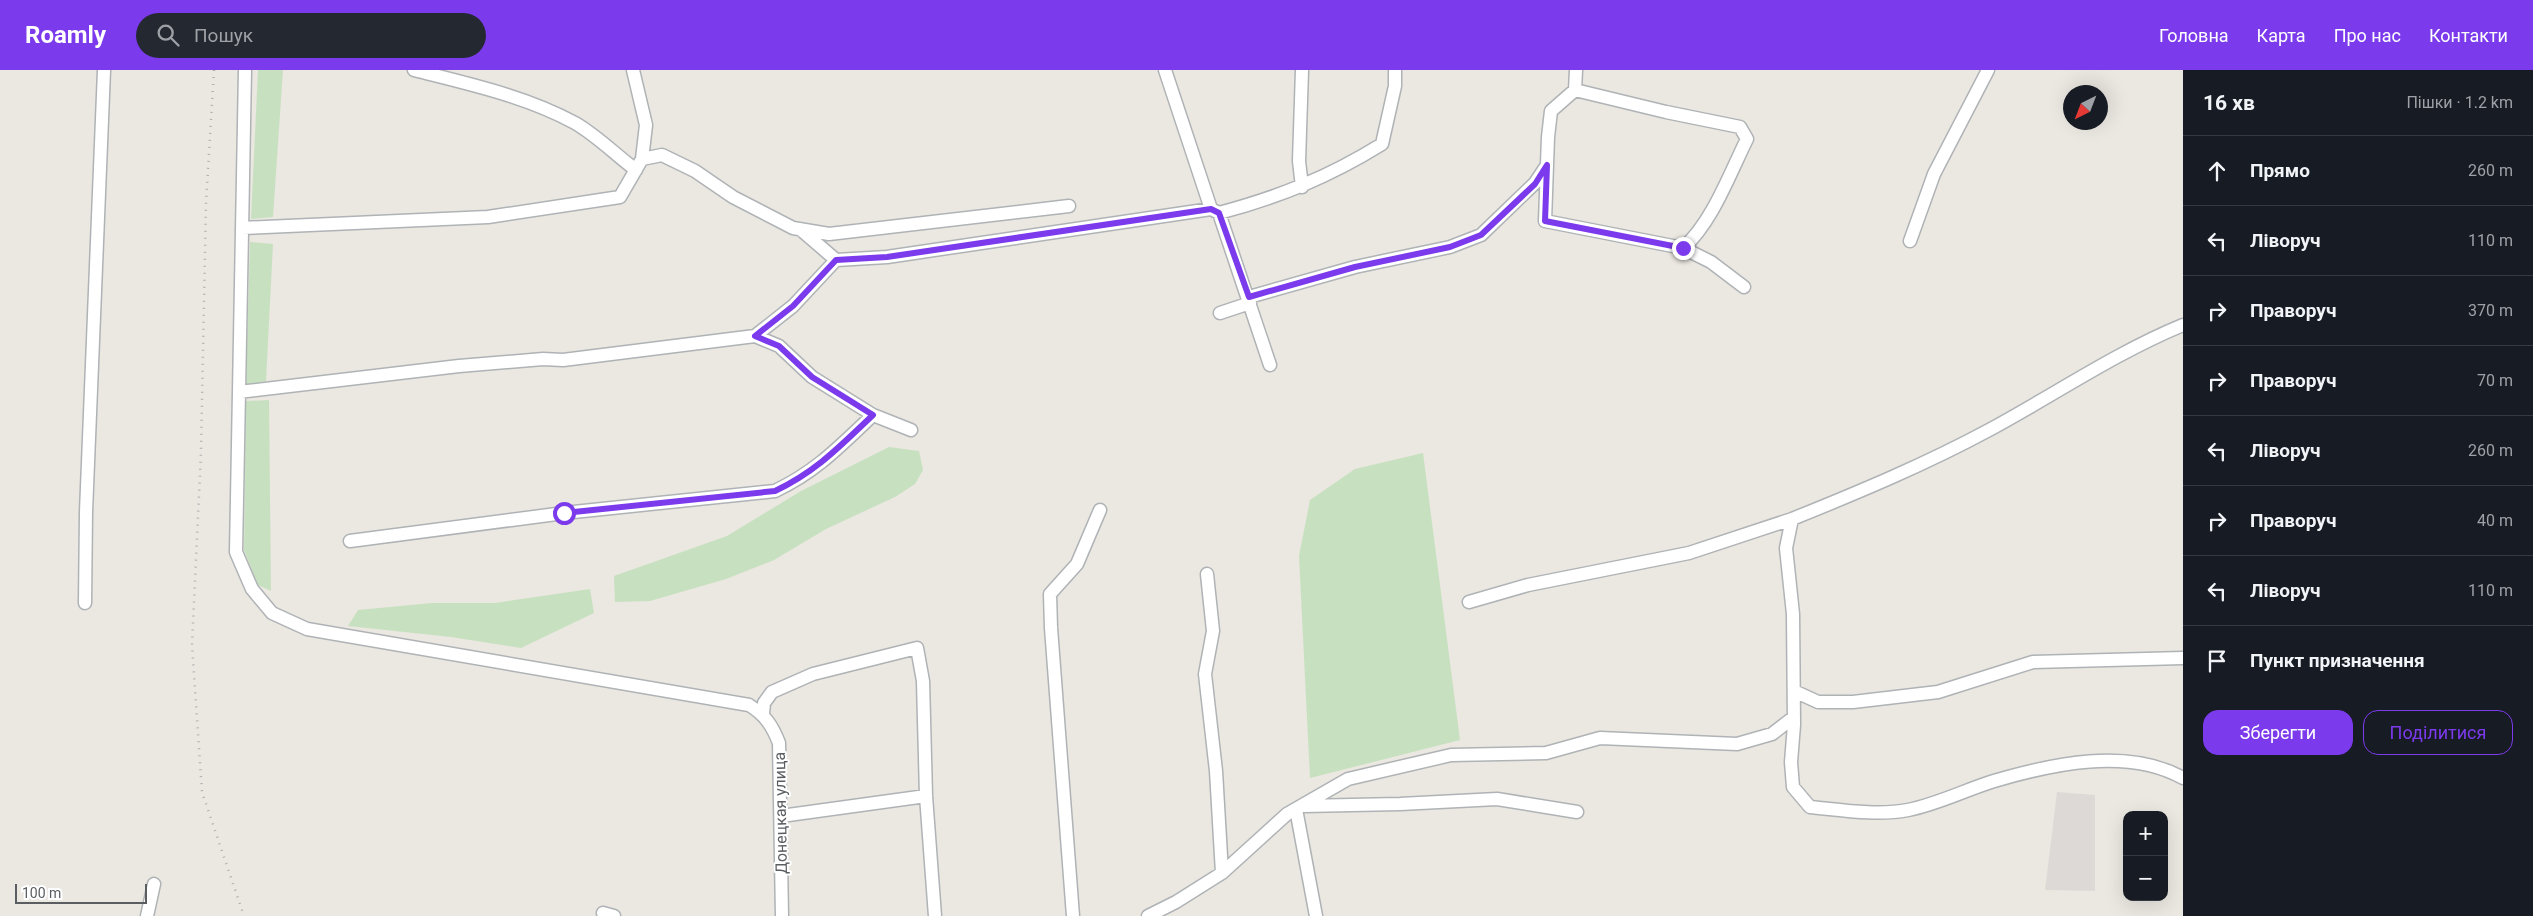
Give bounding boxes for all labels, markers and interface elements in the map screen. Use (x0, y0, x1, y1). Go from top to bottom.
search box (136, 13, 486, 58)
text: Roamly (25, 21, 106, 49)
icon: search (154, 21, 182, 49)
text: Пошук (194, 24, 253, 47)
text: Головна (2159, 25, 2229, 46)
text: Карта (2257, 25, 2306, 46)
text: Про нас (2334, 25, 2401, 46)
text: Контакти (2429, 25, 2508, 46)
north arrow (2063, 85, 2108, 130)
text: 16 хв (2203, 91, 2255, 115)
text: Пішки · 1.2 km (2406, 93, 2513, 112)
icon: ahead (2203, 157, 2231, 185)
text: Прямо (2250, 159, 2310, 182)
text: 260 m (2468, 161, 2513, 180)
icon: left (2203, 227, 2231, 255)
text: Ліворуч (2250, 229, 2321, 252)
text: 110 m (2468, 231, 2513, 250)
route end (1672, 237, 1695, 260)
icon: right (2203, 297, 2231, 325)
text: Праворуч (2250, 299, 2336, 322)
text: 370 m (2468, 301, 2513, 320)
icon: right (2203, 367, 2231, 395)
text: Праворуч (2250, 369, 2336, 392)
text: 70 m (2477, 371, 2513, 390)
icon: left (2203, 437, 2231, 465)
text: Ліворуч (2250, 439, 2321, 462)
text: 260 m (2468, 441, 2513, 460)
route start (553, 502, 576, 525)
icon: right (2203, 507, 2231, 535)
text: Праворуч (2250, 509, 2336, 532)
text: 40 m (2477, 511, 2513, 530)
icon: left (2203, 577, 2231, 605)
text: Ліворуч (2250, 579, 2321, 602)
text: 110 m (2468, 581, 2513, 600)
icon: arrive (2203, 647, 2231, 675)
text: Пункт призначення (2250, 649, 2425, 672)
button: Зберегти (2203, 710, 2353, 755)
button: Поділитися (2363, 710, 2513, 755)
street label: Донецкая улица (770, 752, 791, 874)
map controls (2123, 811, 2168, 901)
button: + (2123, 811, 2168, 856)
button: − (2123, 856, 2168, 901)
scale bar (15, 881, 148, 904)
text: 100 m (22, 885, 61, 901)

